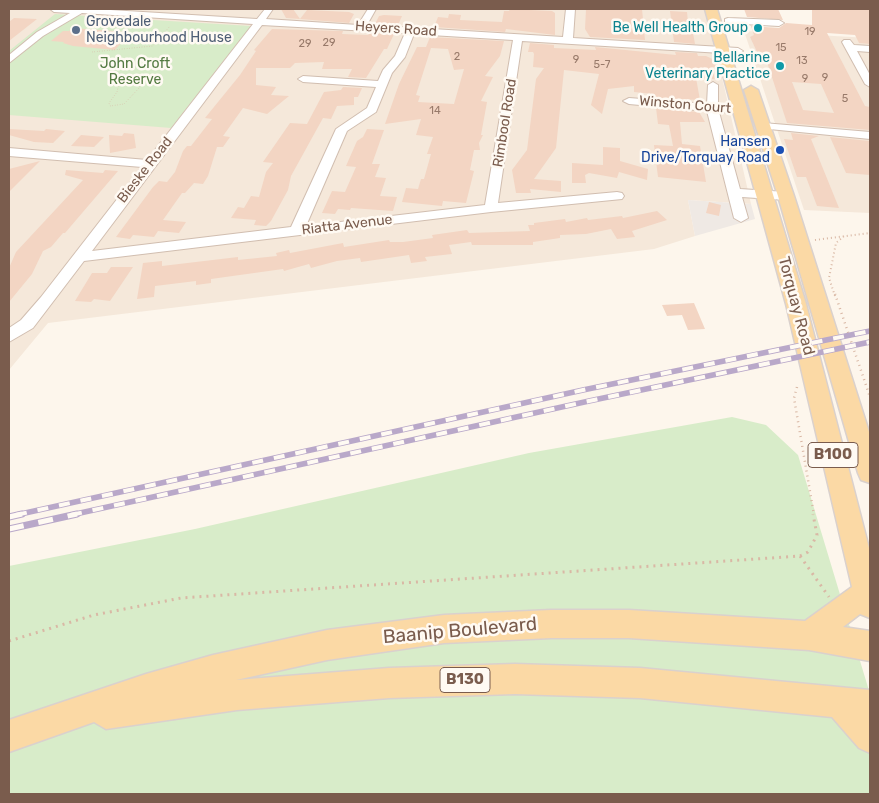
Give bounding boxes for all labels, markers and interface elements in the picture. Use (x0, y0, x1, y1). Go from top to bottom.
place label: Grovedale Neighbourhood House (86, 14, 232, 46)
street label: Heyers Road (355, 18, 437, 40)
place label: Be Well Health Group (612, 20, 748, 36)
marker: Be Well Health Group (752, 22, 764, 34)
marker: Grovedale Neighbourhood House (70, 24, 82, 36)
house number: 19 (804, 25, 816, 39)
house number: 29 (323, 36, 335, 50)
house number: 29 (299, 37, 311, 51)
house number: 15 (775, 41, 787, 55)
house number: 2 (454, 50, 460, 64)
place label: Bellarine Veterinary Practice (645, 50, 770, 82)
house number: 9 (573, 53, 579, 67)
house number: 13 (796, 54, 808, 68)
park label: John Croft Reserve (100, 56, 170, 88)
house number: 5-7 (594, 58, 610, 72)
marker: Bellarine Veterinary Practice (774, 60, 786, 72)
house number: 9 (822, 71, 828, 85)
house number: 9 (802, 72, 808, 86)
street label: Rimbool Road (490, 78, 520, 168)
house number: 5 (842, 92, 848, 106)
street label: Winston Court (638, 93, 732, 117)
house number: 14 (429, 104, 441, 118)
street label: Bieske Road (114, 134, 176, 206)
place label: Hansen Drive/Torquay Road (641, 134, 770, 166)
marker: Hansen Drive/Torquay Road (774, 144, 786, 156)
street label: Riatta Avenue (301, 211, 393, 239)
street label: Torquay Road (774, 255, 818, 357)
road number: B100 (808, 442, 858, 468)
street label: Baanip Boulevard (382, 613, 538, 649)
road number: B130 (440, 668, 490, 692)

